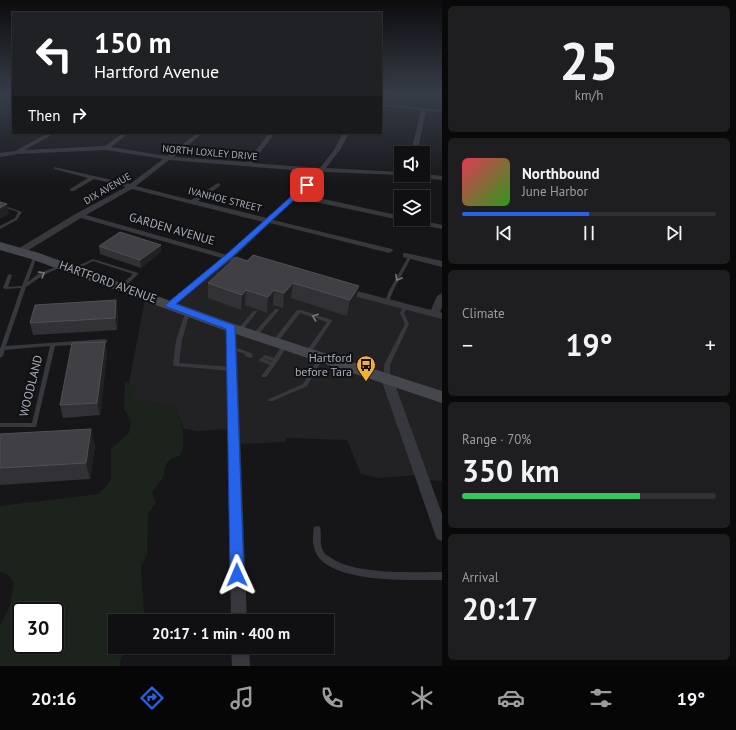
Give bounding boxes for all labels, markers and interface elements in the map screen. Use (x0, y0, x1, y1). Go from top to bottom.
text: 150 m (94, 24, 171, 61)
text: 25 (560, 27, 618, 94)
icon: left (28, 28, 80, 80)
text: Hartford Avenue (94, 60, 219, 83)
text: km/h (575, 87, 603, 104)
icon: right (68, 104, 90, 126)
text: Then (28, 106, 60, 125)
street label: NORTH LOXLEY DRIVE (162, 142, 258, 163)
map controls (394, 146, 430, 226)
button: sound (394, 146, 430, 182)
text: Northbound (522, 164, 599, 183)
pin (290, 168, 324, 202)
street label: DIX AVENUE (81, 170, 133, 207)
icon: arrive (296, 174, 318, 196)
text: June Harbor (522, 183, 588, 200)
street label: IVANHOE STREET (187, 184, 263, 215)
button: layers (394, 190, 430, 226)
street label: GARDEN AVENUE (127, 209, 217, 248)
icon: previous (493, 222, 515, 244)
icon: pause (578, 222, 600, 244)
icon: next (663, 222, 685, 244)
street label: HARTFORD AVENUE (57, 257, 159, 306)
one-way arrow (38, 272, 45, 279)
one-way arrow (395, 274, 402, 281)
text: Climate (462, 305, 505, 322)
one-way arrow (312, 313, 319, 321)
text: 19° (565, 325, 613, 364)
text: − (462, 331, 473, 359)
text: + (705, 331, 716, 359)
place label: Hartford before Tara (295, 350, 352, 379)
street label: WOODLAND (16, 353, 45, 418)
bus stop icon: Hartford before Tara (355, 354, 377, 382)
text: Range · 70% (462, 431, 531, 448)
text: 350 km (462, 451, 560, 490)
position arrow (216, 554, 258, 596)
text: Arrival (462, 569, 498, 586)
text: 20:17 (462, 589, 538, 628)
speed limit sign: 30 (12, 602, 64, 654)
text: 20:17 · 1 min · 400 m (152, 624, 290, 643)
icon: directions (138, 684, 166, 712)
icon: music (228, 684, 256, 712)
icon: phone (318, 684, 346, 712)
icon: climate (408, 684, 436, 712)
icon: car (497, 684, 525, 712)
icon: filters (587, 684, 615, 712)
text: 20:16 (31, 687, 77, 710)
text: 19° (677, 687, 705, 710)

